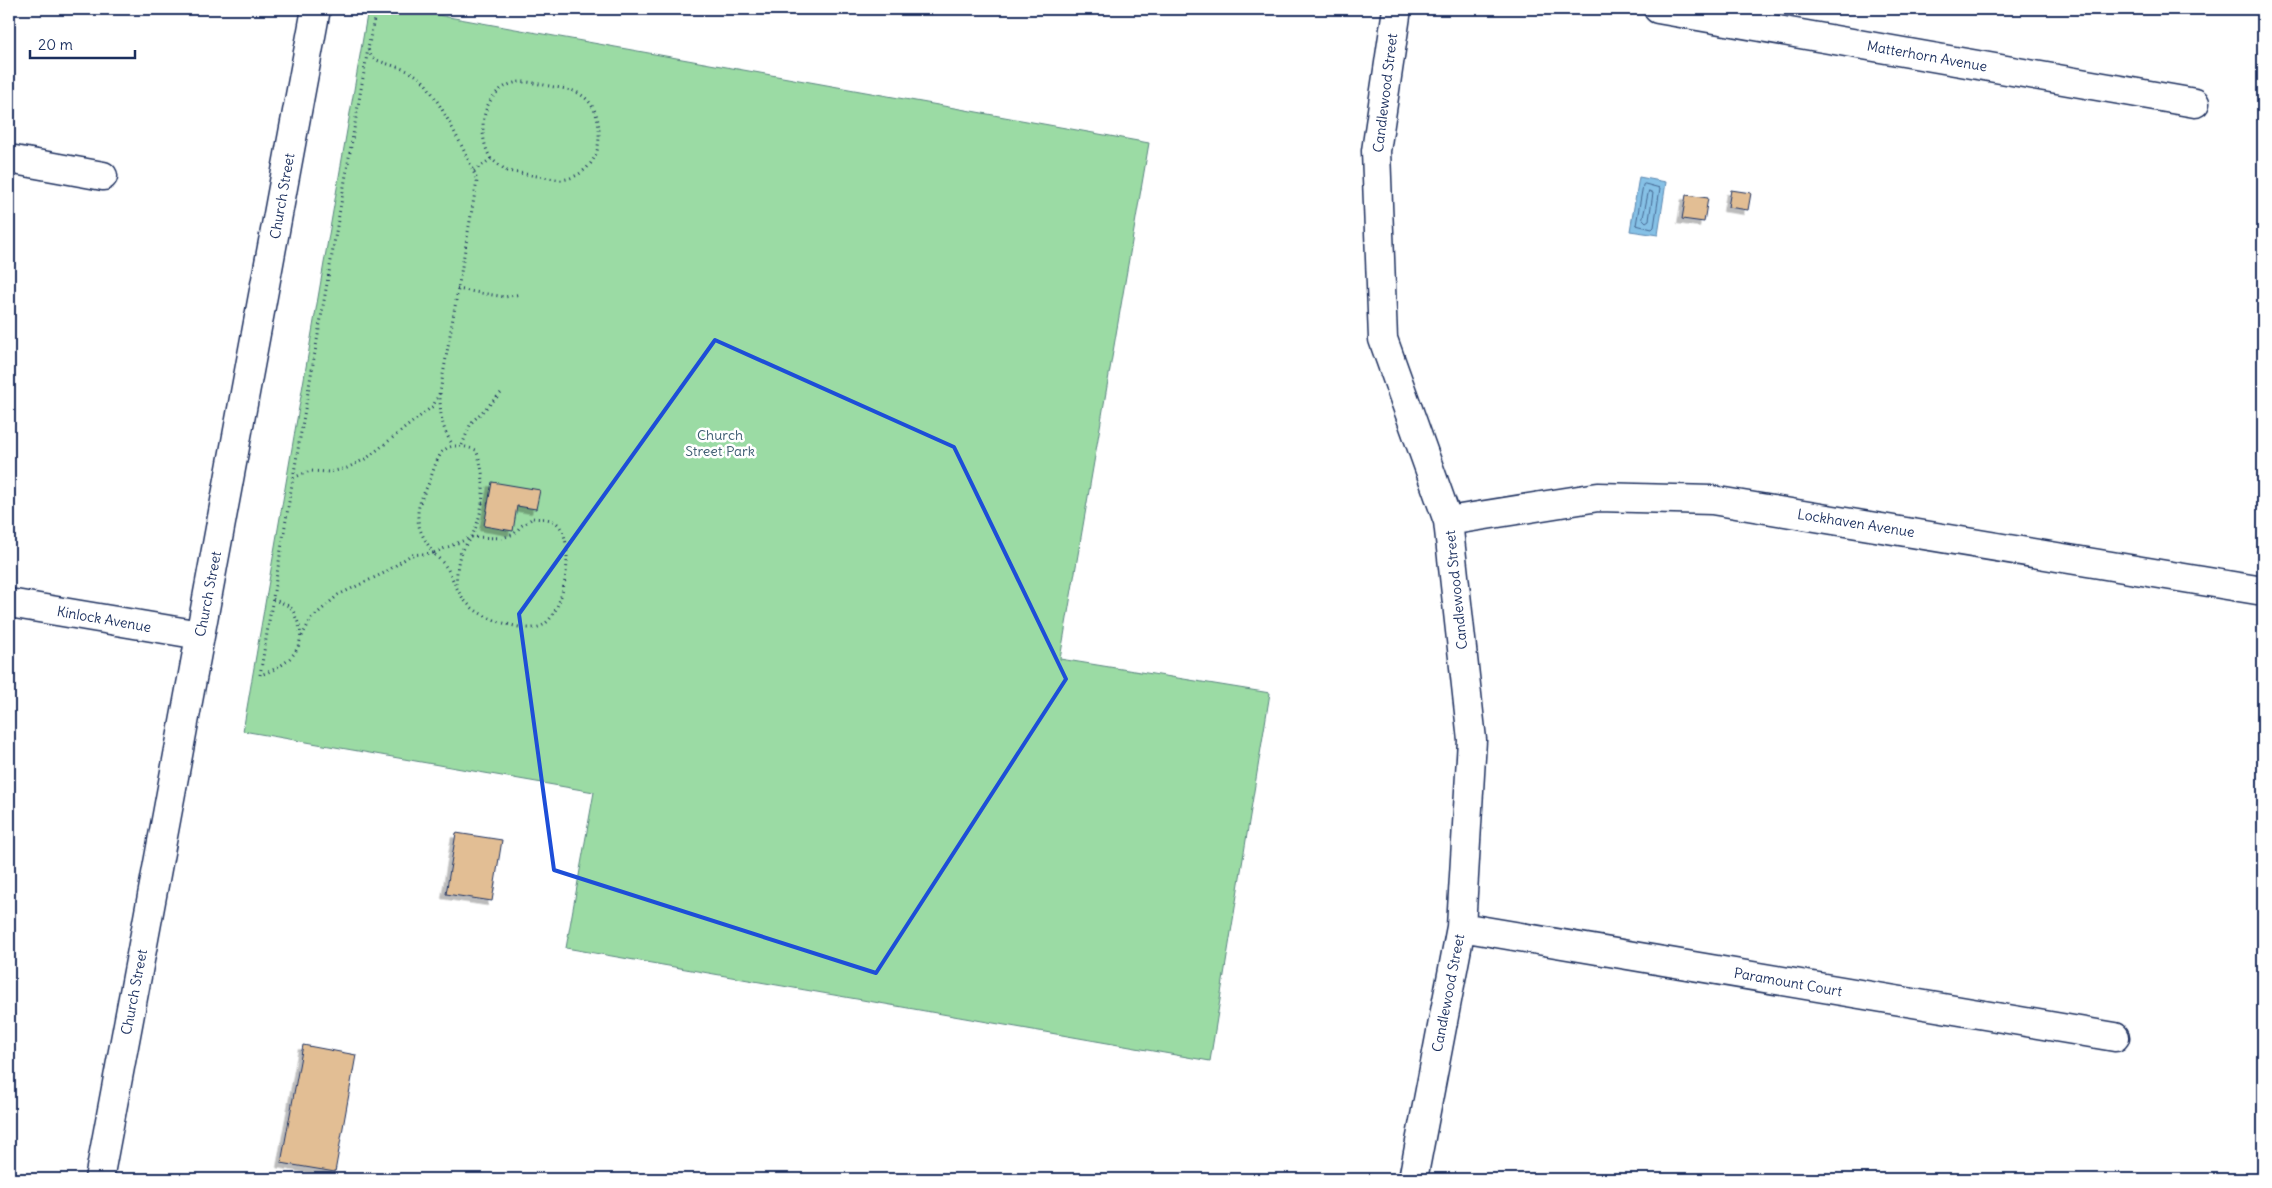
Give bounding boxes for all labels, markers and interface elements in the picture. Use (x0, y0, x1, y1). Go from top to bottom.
scale bar (30, 28, 135, 60)
street label: Candlewood Street (1369, 32, 1401, 154)
text: 20 m (38, 35, 73, 54)
street label: Matterhorn Avenue (1865, 37, 1989, 75)
street label: Church Street (266, 151, 298, 240)
park label: Church Street Park (685, 426, 755, 460)
street label: Lockhaven Avenue (1796, 505, 1916, 541)
street label: Candlewood Street (1441, 529, 1471, 651)
street label: Church Street (191, 549, 225, 638)
street label: Kinlock Avenue (55, 602, 153, 636)
street label: Candlewood Street (1428, 932, 1468, 1054)
street label: Church Street (117, 947, 151, 1036)
street label: Paramount Court (1733, 964, 1844, 1000)

